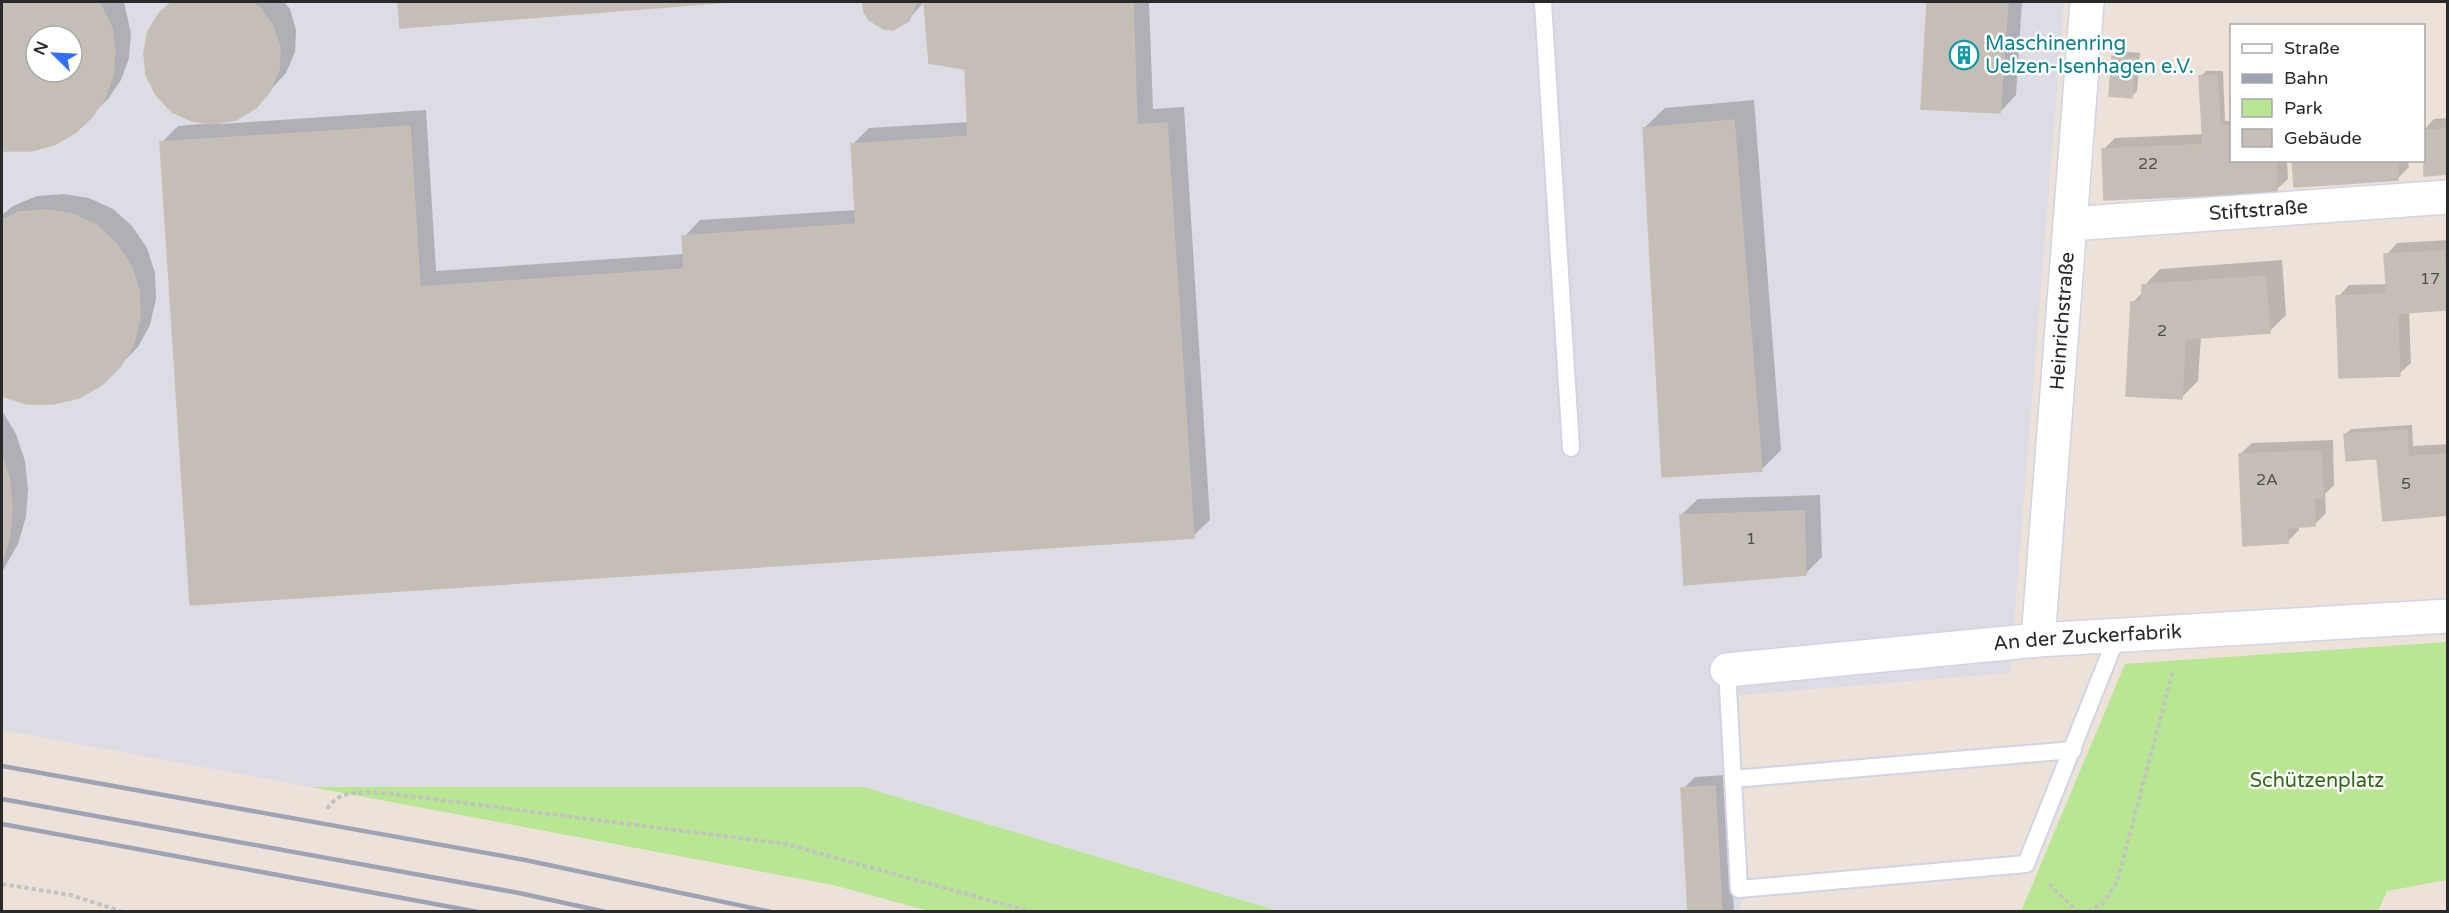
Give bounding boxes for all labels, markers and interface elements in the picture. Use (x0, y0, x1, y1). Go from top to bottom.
north arrow (24, 24, 84, 84)
legend (2230, 24, 2425, 162)
place label: Maschinenring Uelzen-Isenhagen e.V. (1985, 32, 2194, 79)
text: Straße (2284, 37, 2340, 59)
text: N (29, 38, 53, 58)
building icon: Maschinenring Uelzen-Isenhagen e.V. (1948, 39, 1980, 71)
text: Bahn (2284, 67, 2329, 89)
text: Park (2284, 97, 2323, 119)
text: Gebäude (2284, 127, 2362, 149)
house number: 22 (2138, 154, 2158, 174)
street label: Stiftstraße (2208, 195, 2309, 226)
street label: Heinrichstraße (2045, 251, 2080, 391)
house number: 17 (2420, 269, 2440, 289)
house number: 2 (2157, 321, 2167, 341)
house number: 2A (2256, 470, 2278, 490)
house number: 5 (2401, 474, 2411, 494)
house number: 1 (1746, 529, 1756, 549)
street label: An der Zuckerfabrik (1992, 620, 2183, 656)
park label: Schützenplatz (2250, 769, 2384, 793)

